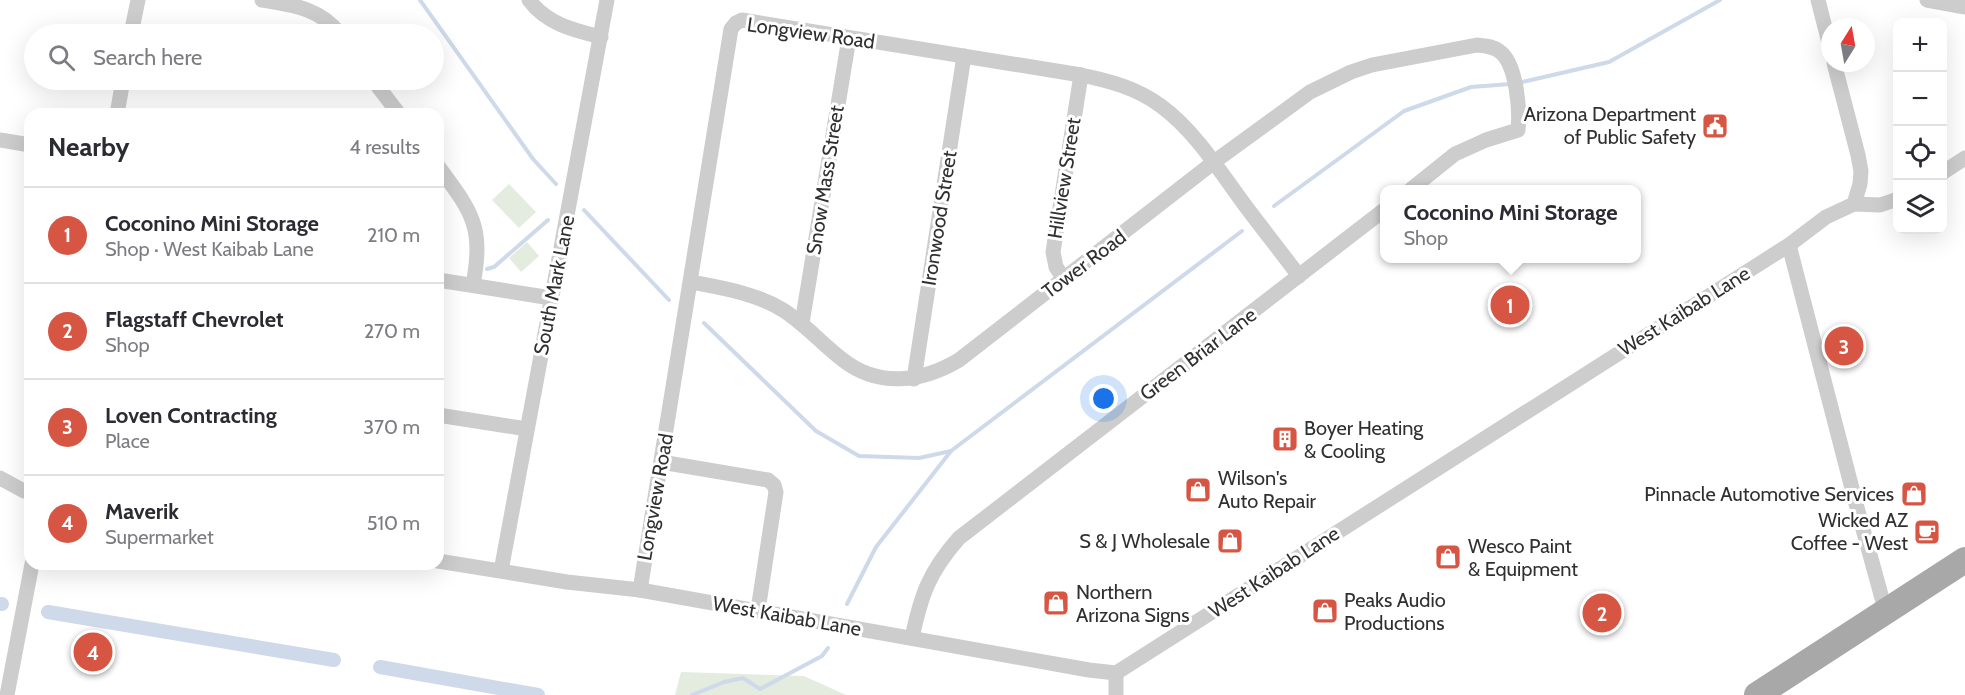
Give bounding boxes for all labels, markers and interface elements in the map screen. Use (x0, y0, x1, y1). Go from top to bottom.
street label: Longview Road (746, 12, 876, 54)
north arrow (1821, 18, 1875, 72)
map controls (1893, 18, 1947, 234)
button: + (1893, 18, 1947, 72)
search box (24, 24, 444, 90)
icon: search (45, 41, 78, 74)
text: Search here (93, 44, 202, 71)
button: − (1893, 72, 1947, 126)
place label: Arizona Department of Public Safety (1524, 102, 1696, 149)
street label: Snow Mass Street (801, 103, 849, 256)
public building icon: Arizona Department of Public Safety (1700, 111, 1730, 141)
street label: Hillview Street (1043, 116, 1085, 240)
button: locate (1893, 126, 1947, 180)
text: Nearby (48, 131, 129, 163)
text: 4 results (349, 135, 420, 159)
street label: Ironwood Street (916, 149, 962, 287)
button: layers (1893, 180, 1947, 234)
popup (1380, 185, 1641, 263)
text: Coconino Mini Storage (1404, 199, 1617, 226)
text: Coconino Mini Storage (105, 210, 319, 237)
street label: South Mark Lane (529, 213, 579, 357)
text: 1 (64, 223, 71, 247)
text: 210 m (367, 223, 420, 247)
street label: Tower Road (1037, 225, 1131, 303)
text: Shop (1404, 226, 1448, 250)
text: Shop · West Kaibab Lane (105, 237, 314, 261)
street label: West Kaibab Lane (1614, 261, 1754, 361)
pin: 1 (1490, 282, 1530, 328)
street label: Green Briar Lane (1135, 302, 1261, 406)
text: Flagstaff Chevrolet (105, 306, 284, 333)
text: 2 (62, 319, 73, 343)
text: 270 m (364, 319, 420, 343)
pin: 3 (1824, 324, 1864, 368)
text: Shop (105, 333, 150, 357)
your location (1089, 384, 1118, 413)
text: Loven Contracting (105, 402, 277, 429)
text: 3 (62, 415, 73, 439)
text: 370 m (363, 415, 420, 439)
place label: Boyer Heating & Cooling (1304, 416, 1424, 463)
building icon: Boyer Heating & Cooling (1270, 424, 1300, 454)
text: Place (105, 429, 150, 453)
street label: Longview Road (632, 432, 678, 562)
place label: Wilson's Auto Repair (1218, 466, 1317, 513)
shop icon: Wilson's Auto Repair (1183, 475, 1213, 505)
shop icon: Pinnacle Automotive Services (1899, 479, 1929, 509)
place label: Pinnacle Automotive Services (1644, 482, 1894, 506)
text: Maverik (105, 498, 179, 525)
place label: Wicked AZ Coffee - West (1791, 508, 1908, 555)
text: 4 (61, 511, 74, 535)
text: 510 m (367, 511, 420, 535)
cafe icon: Wicked AZ Coffee - West (1912, 517, 1942, 547)
street label: West Kaibab Lane (1204, 521, 1344, 623)
text: Supermarket (105, 525, 214, 549)
shop icon: S & J Wholesale (1215, 526, 1245, 556)
place label: S & J Wholesale (1079, 529, 1210, 553)
place label: Wesco Paint & Equipment (1468, 534, 1578, 581)
shop icon: Wesco Paint & Equipment (1433, 542, 1463, 572)
place label: Northern Arizona Signs (1076, 580, 1190, 627)
shop icon: Northern Arizona Signs (1041, 588, 1071, 618)
place label: Peaks Audio Productions (1344, 588, 1446, 635)
pin: 2 (1582, 590, 1622, 636)
street label: West Kaibab Lane (711, 591, 863, 641)
shop icon: Peaks Audio Productions (1310, 596, 1340, 626)
pin: 4 (74, 630, 112, 674)

